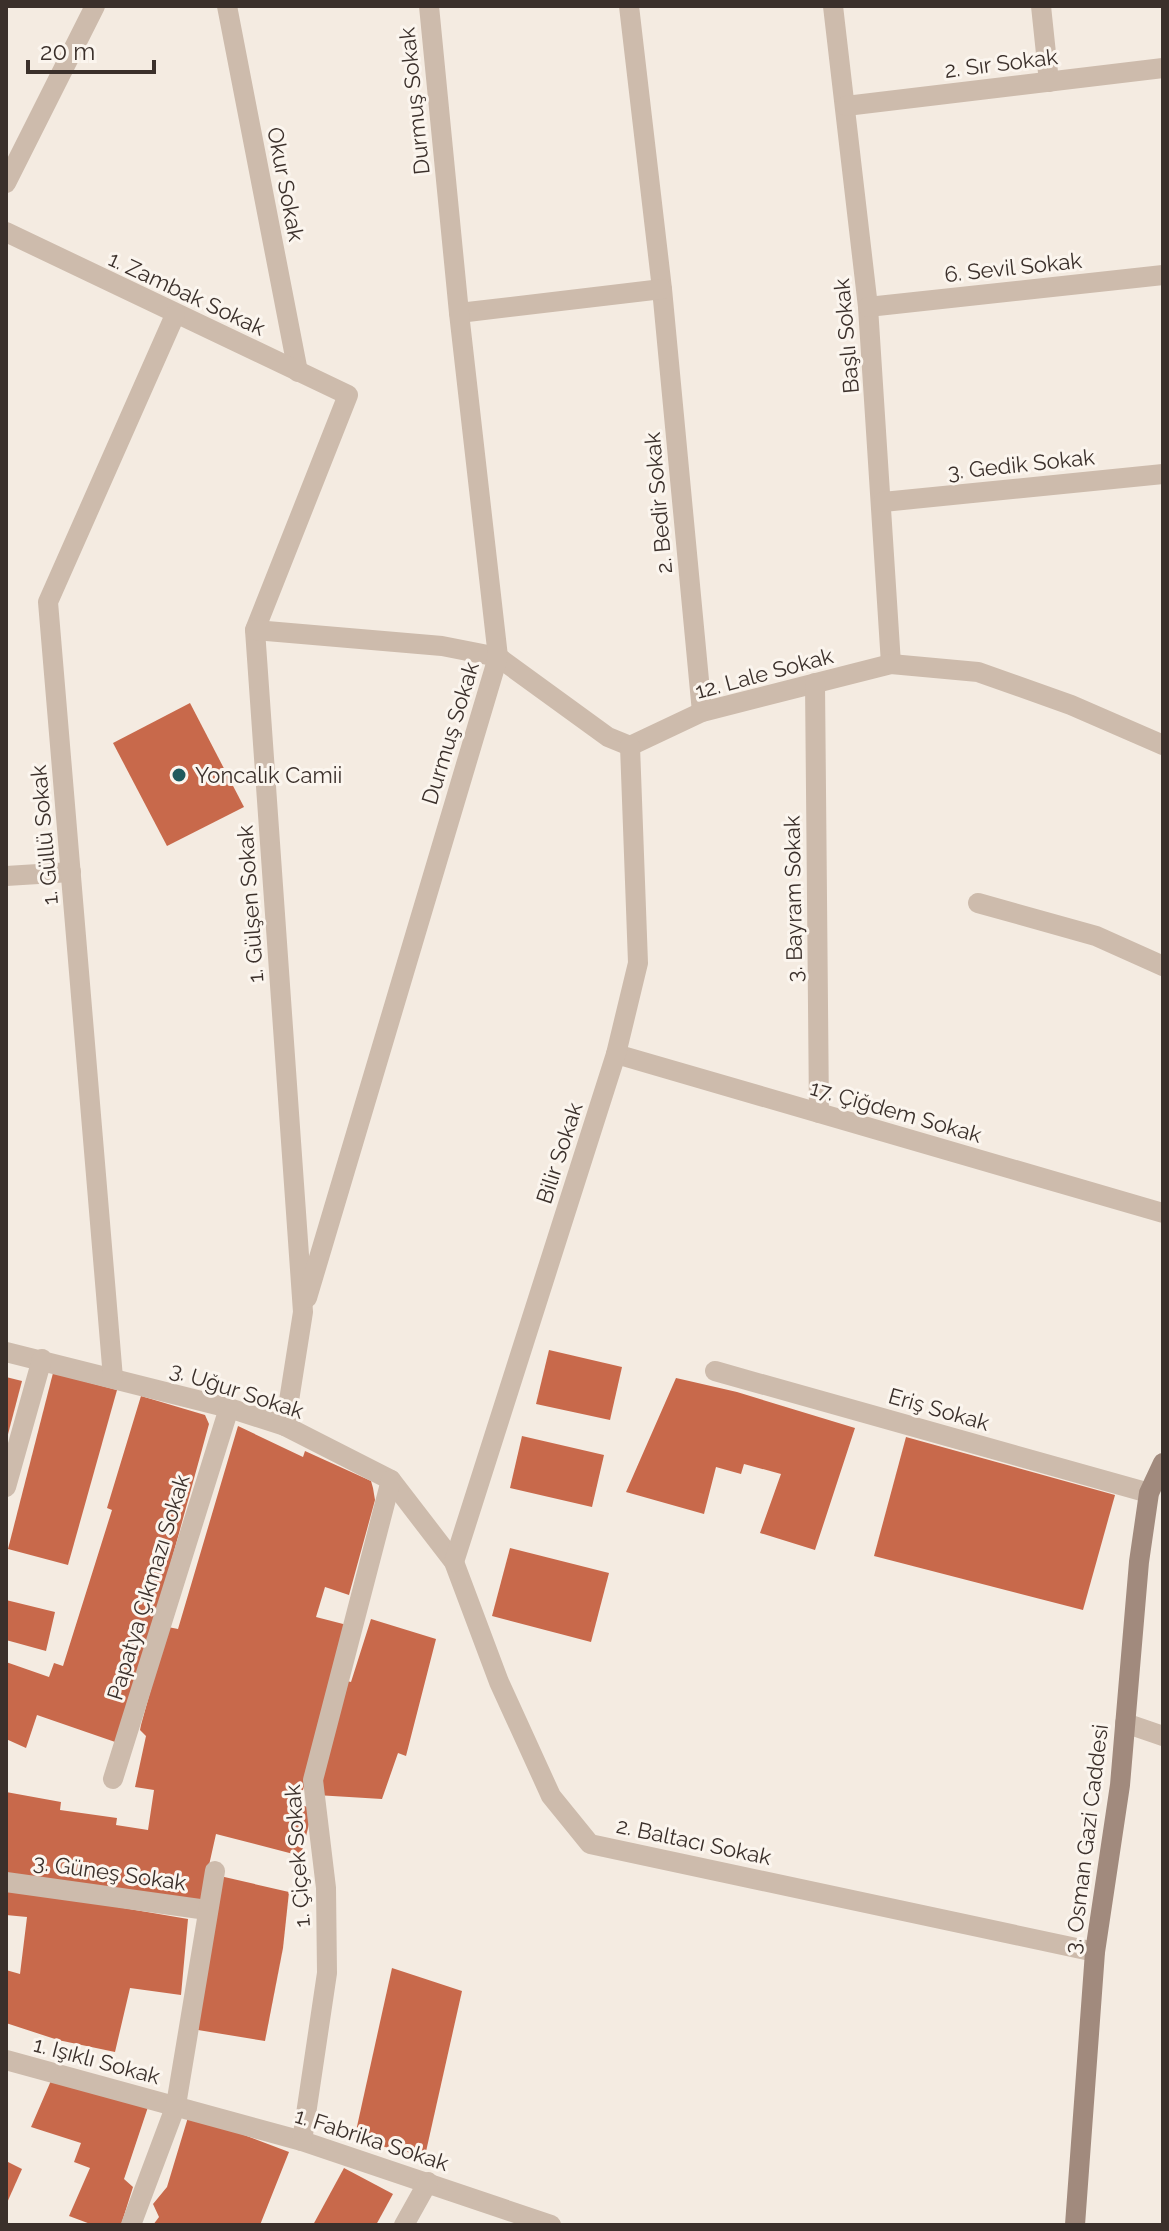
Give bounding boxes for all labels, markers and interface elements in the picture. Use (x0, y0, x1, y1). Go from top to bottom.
scale bar (28, 24, 154, 74)
street label: Durmuş Sokak (393, 26, 435, 176)
text: 20 m (40, 37, 95, 66)
street label: 2. Sır Sokak (943, 43, 1059, 83)
street label: Okur Sokak (262, 125, 310, 244)
street label: 1. Zambak Sokak (105, 245, 270, 341)
street label: 6. Sevil Sokak (943, 247, 1083, 287)
street label: Başlı Sokak (828, 277, 864, 395)
street label: 2. Bedir Sokak (639, 431, 677, 575)
street label: 3. Gedik Sokak (946, 443, 1096, 485)
street label: 12. Lale Sokak (692, 642, 836, 704)
street label: Durmuş Sokak (416, 658, 484, 807)
place label: Yoncalık Camii (195, 762, 342, 788)
street label: 1. Güllü Sokak (25, 764, 63, 906)
marker: Yoncalık Camii (170, 766, 188, 784)
street label: 3. Bayram Sokak (779, 815, 807, 983)
street label: 1. Gülşen Sokak (232, 824, 268, 984)
street label: 17. Çiğdem Sokak (807, 1074, 985, 1148)
street label: Bilir Sokak (530, 1099, 588, 1207)
street label: 3. Uğur Sokak (167, 1356, 307, 1424)
street label: Eriş Sokak (886, 1382, 993, 1436)
street label: Papatya Çıkmazı Sokak (101, 1471, 195, 1703)
street label: 3. Osman Gazi Caddesi (1059, 1723, 1113, 1955)
street label: 1. Çiçek Sokak (279, 1783, 315, 1928)
street label: 2. Baltacı Sokak (614, 1812, 774, 1870)
street label: 3. Güneş Sokak (32, 1848, 188, 1896)
street label: 1. Işıklı Sokak (31, 2031, 163, 2089)
street label: 1. Fabrika Sokak (292, 2102, 452, 2176)

